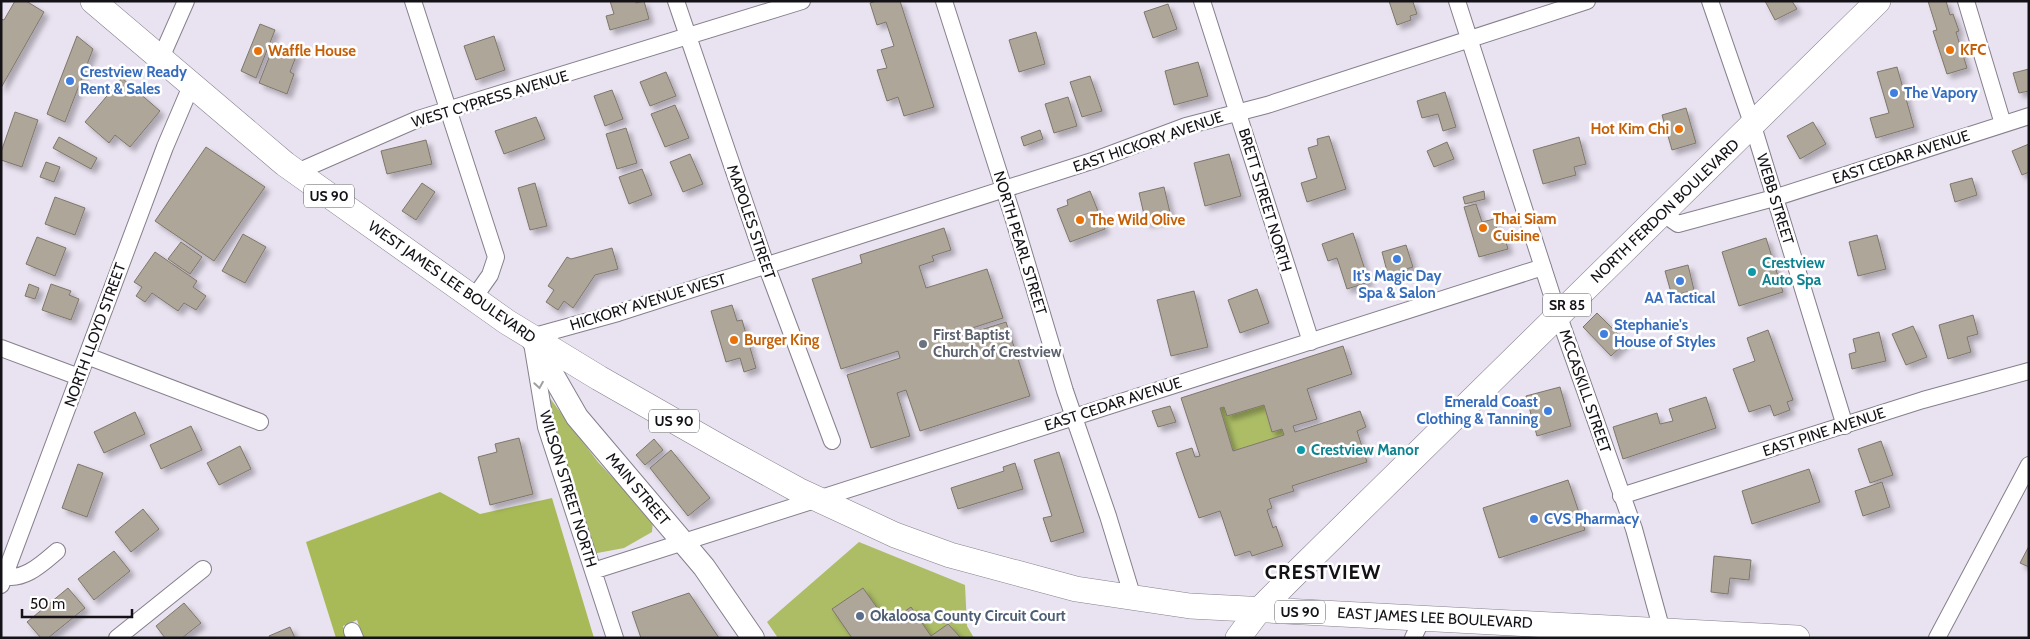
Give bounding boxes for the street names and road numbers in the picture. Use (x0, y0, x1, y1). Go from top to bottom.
street label: WEST CYPRESS AVENUE (409, 67, 571, 131)
street label: EAST HICKORY AVENUE (1071, 108, 1225, 176)
street label: BRETT STREET NORTH (1235, 126, 1295, 274)
street label: EAST CEDAR AVENUE (1830, 126, 1972, 188)
street label: NORTH FERDON BOULEVARD (1587, 135, 1743, 287)
street label: WEBB STREET (1753, 151, 1797, 247)
street label: MAPOLES STREET (723, 162, 779, 282)
street label: NORTH PEARL STREET (990, 169, 1050, 317)
road number: US 90 (304, 185, 354, 208)
street label: WEST JAMES LEE BOULEVARD (365, 217, 539, 347)
street label: NORTH LLOYD STREET (61, 261, 129, 409)
street label: HICKORY AVENUE WEST (568, 270, 728, 334)
road number: SR 85 (1543, 294, 1591, 316)
street label: MCCASKILL STREET (1555, 327, 1615, 455)
street label: EAST CEDAR AVENUE (1042, 373, 1184, 435)
street label: EAST PINE AVENUE (1760, 404, 1888, 460)
street label: WILSON STREET NORTH (536, 408, 600, 570)
road number: US 90 (649, 410, 699, 432)
street label: MAIN STREET (602, 449, 674, 529)
road number: US 90 (1275, 600, 1325, 624)
street label: EAST JAMES LEE BOULEVARD (1337, 604, 1533, 632)

